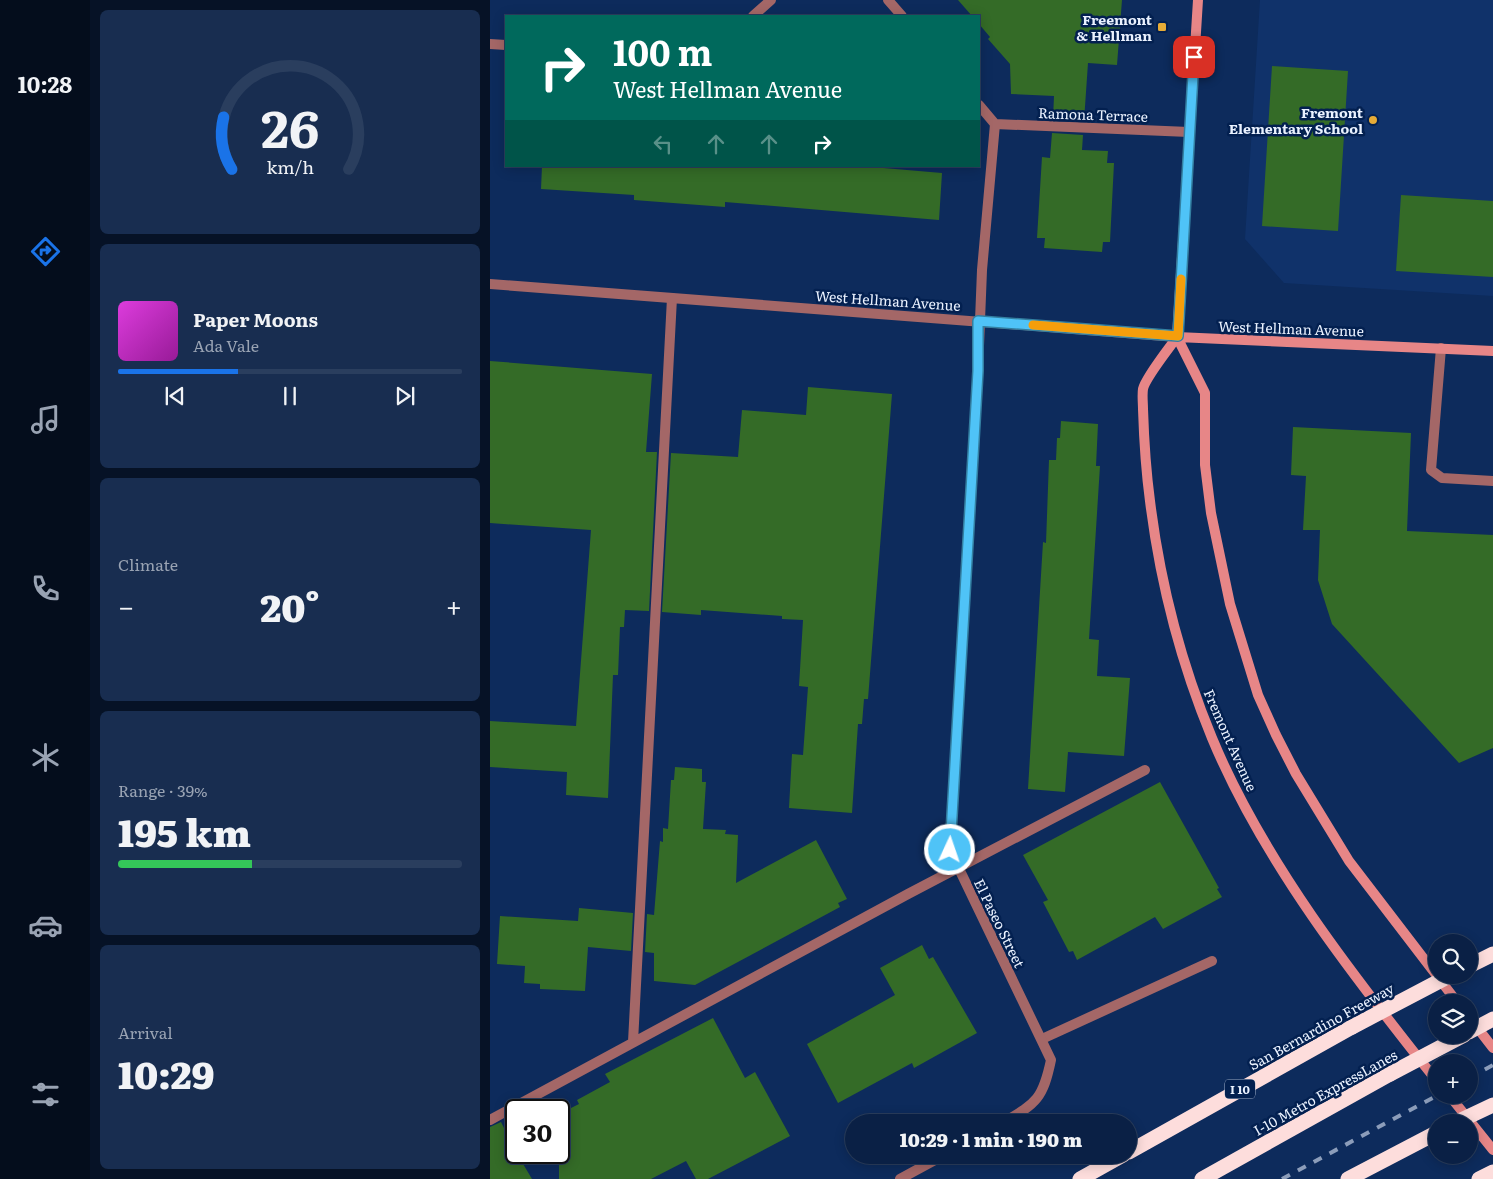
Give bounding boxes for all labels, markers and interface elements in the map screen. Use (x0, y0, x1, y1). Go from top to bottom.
place label: Freemont & Hellman (1076, 9, 1153, 45)
marker: Freemont & Hellman (1156, 21, 1168, 33)
text: 100 m (613, 25, 713, 77)
icon: right (530, 35, 595, 100)
pin (1173, 36, 1215, 78)
icon: arrive (1180, 43, 1208, 71)
text: 10:28 (18, 67, 72, 100)
text: West Hellman Avenue (613, 72, 842, 105)
text: 26 (261, 87, 319, 164)
street label: Ramona Terrace (1038, 102, 1148, 126)
place label: Fremont Elementary School (1229, 102, 1364, 138)
marker: Fremont Elementary School (1367, 114, 1379, 126)
icon: left (649, 130, 677, 158)
icon: ahead (702, 130, 730, 158)
icon: ahead (755, 130, 783, 158)
icon: right (808, 130, 836, 158)
text: km/h (266, 153, 314, 180)
icon: directions (28, 234, 63, 269)
street label: West Hellman Avenue (815, 285, 961, 315)
text: Paper Moons (193, 305, 318, 333)
street label: West Hellman Avenue (1218, 315, 1364, 341)
text: Ada Vale (193, 333, 259, 357)
icon: previous (161, 382, 189, 410)
icon: pause (276, 382, 304, 410)
icon: next (391, 382, 419, 410)
icon: music (28, 402, 63, 437)
text: Climate (118, 552, 178, 576)
icon: phone (28, 571, 63, 606)
text: 20° (260, 577, 320, 634)
text: − (118, 584, 134, 626)
text: + (446, 584, 462, 626)
street label: Fremont Avenue (1200, 686, 1262, 794)
icon: climate (28, 740, 63, 775)
text: Range · 39% (118, 778, 208, 802)
text: 195 km (118, 802, 251, 859)
position arrow (923, 823, 975, 875)
street label: El Paseo Street (970, 875, 1030, 971)
icon: car (28, 908, 63, 943)
map controls (1428, 934, 1478, 1164)
button: search (1428, 934, 1478, 984)
street label: San Bernardino Freeway (1245, 977, 1398, 1074)
button: layers (1428, 994, 1478, 1044)
text: Arrival (118, 1020, 173, 1044)
text: 10:29 (118, 1044, 215, 1101)
street label: I-10 Metro ExpressLanes (1250, 1044, 1400, 1140)
button: + (1428, 1054, 1478, 1104)
icon: filters (28, 1077, 63, 1112)
road number: I 10 (1225, 1080, 1255, 1098)
speed limit sign: 30 (505, 1099, 570, 1164)
button: − (1428, 1114, 1478, 1164)
text: 10:29 · 1 min · 190 m (900, 1125, 1082, 1153)

